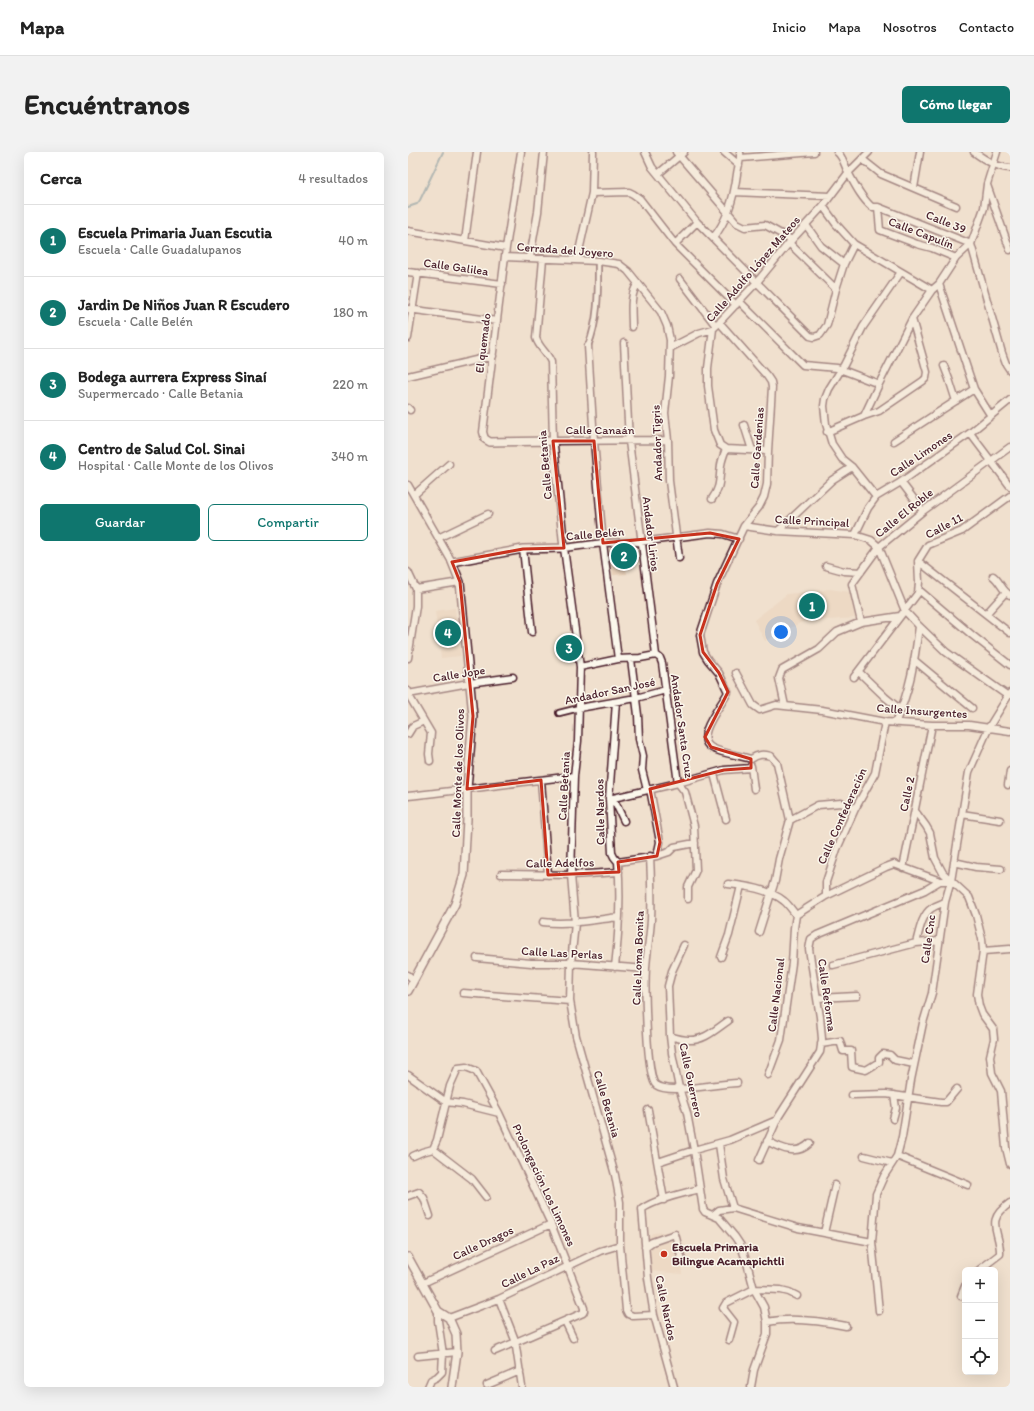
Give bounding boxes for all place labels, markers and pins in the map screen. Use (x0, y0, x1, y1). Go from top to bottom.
pin: 2 (611, 541, 637, 571)
pin: 1 (799, 591, 825, 621)
pin: 4 (435, 618, 461, 648)
pin: 3 (556, 633, 582, 663)
place label: Escuela Primaria Bilingue Acamapichtli (672, 1240, 784, 1269)
marker: Escuela Primaria Bilingue Acamapichtli (659, 1249, 669, 1259)

